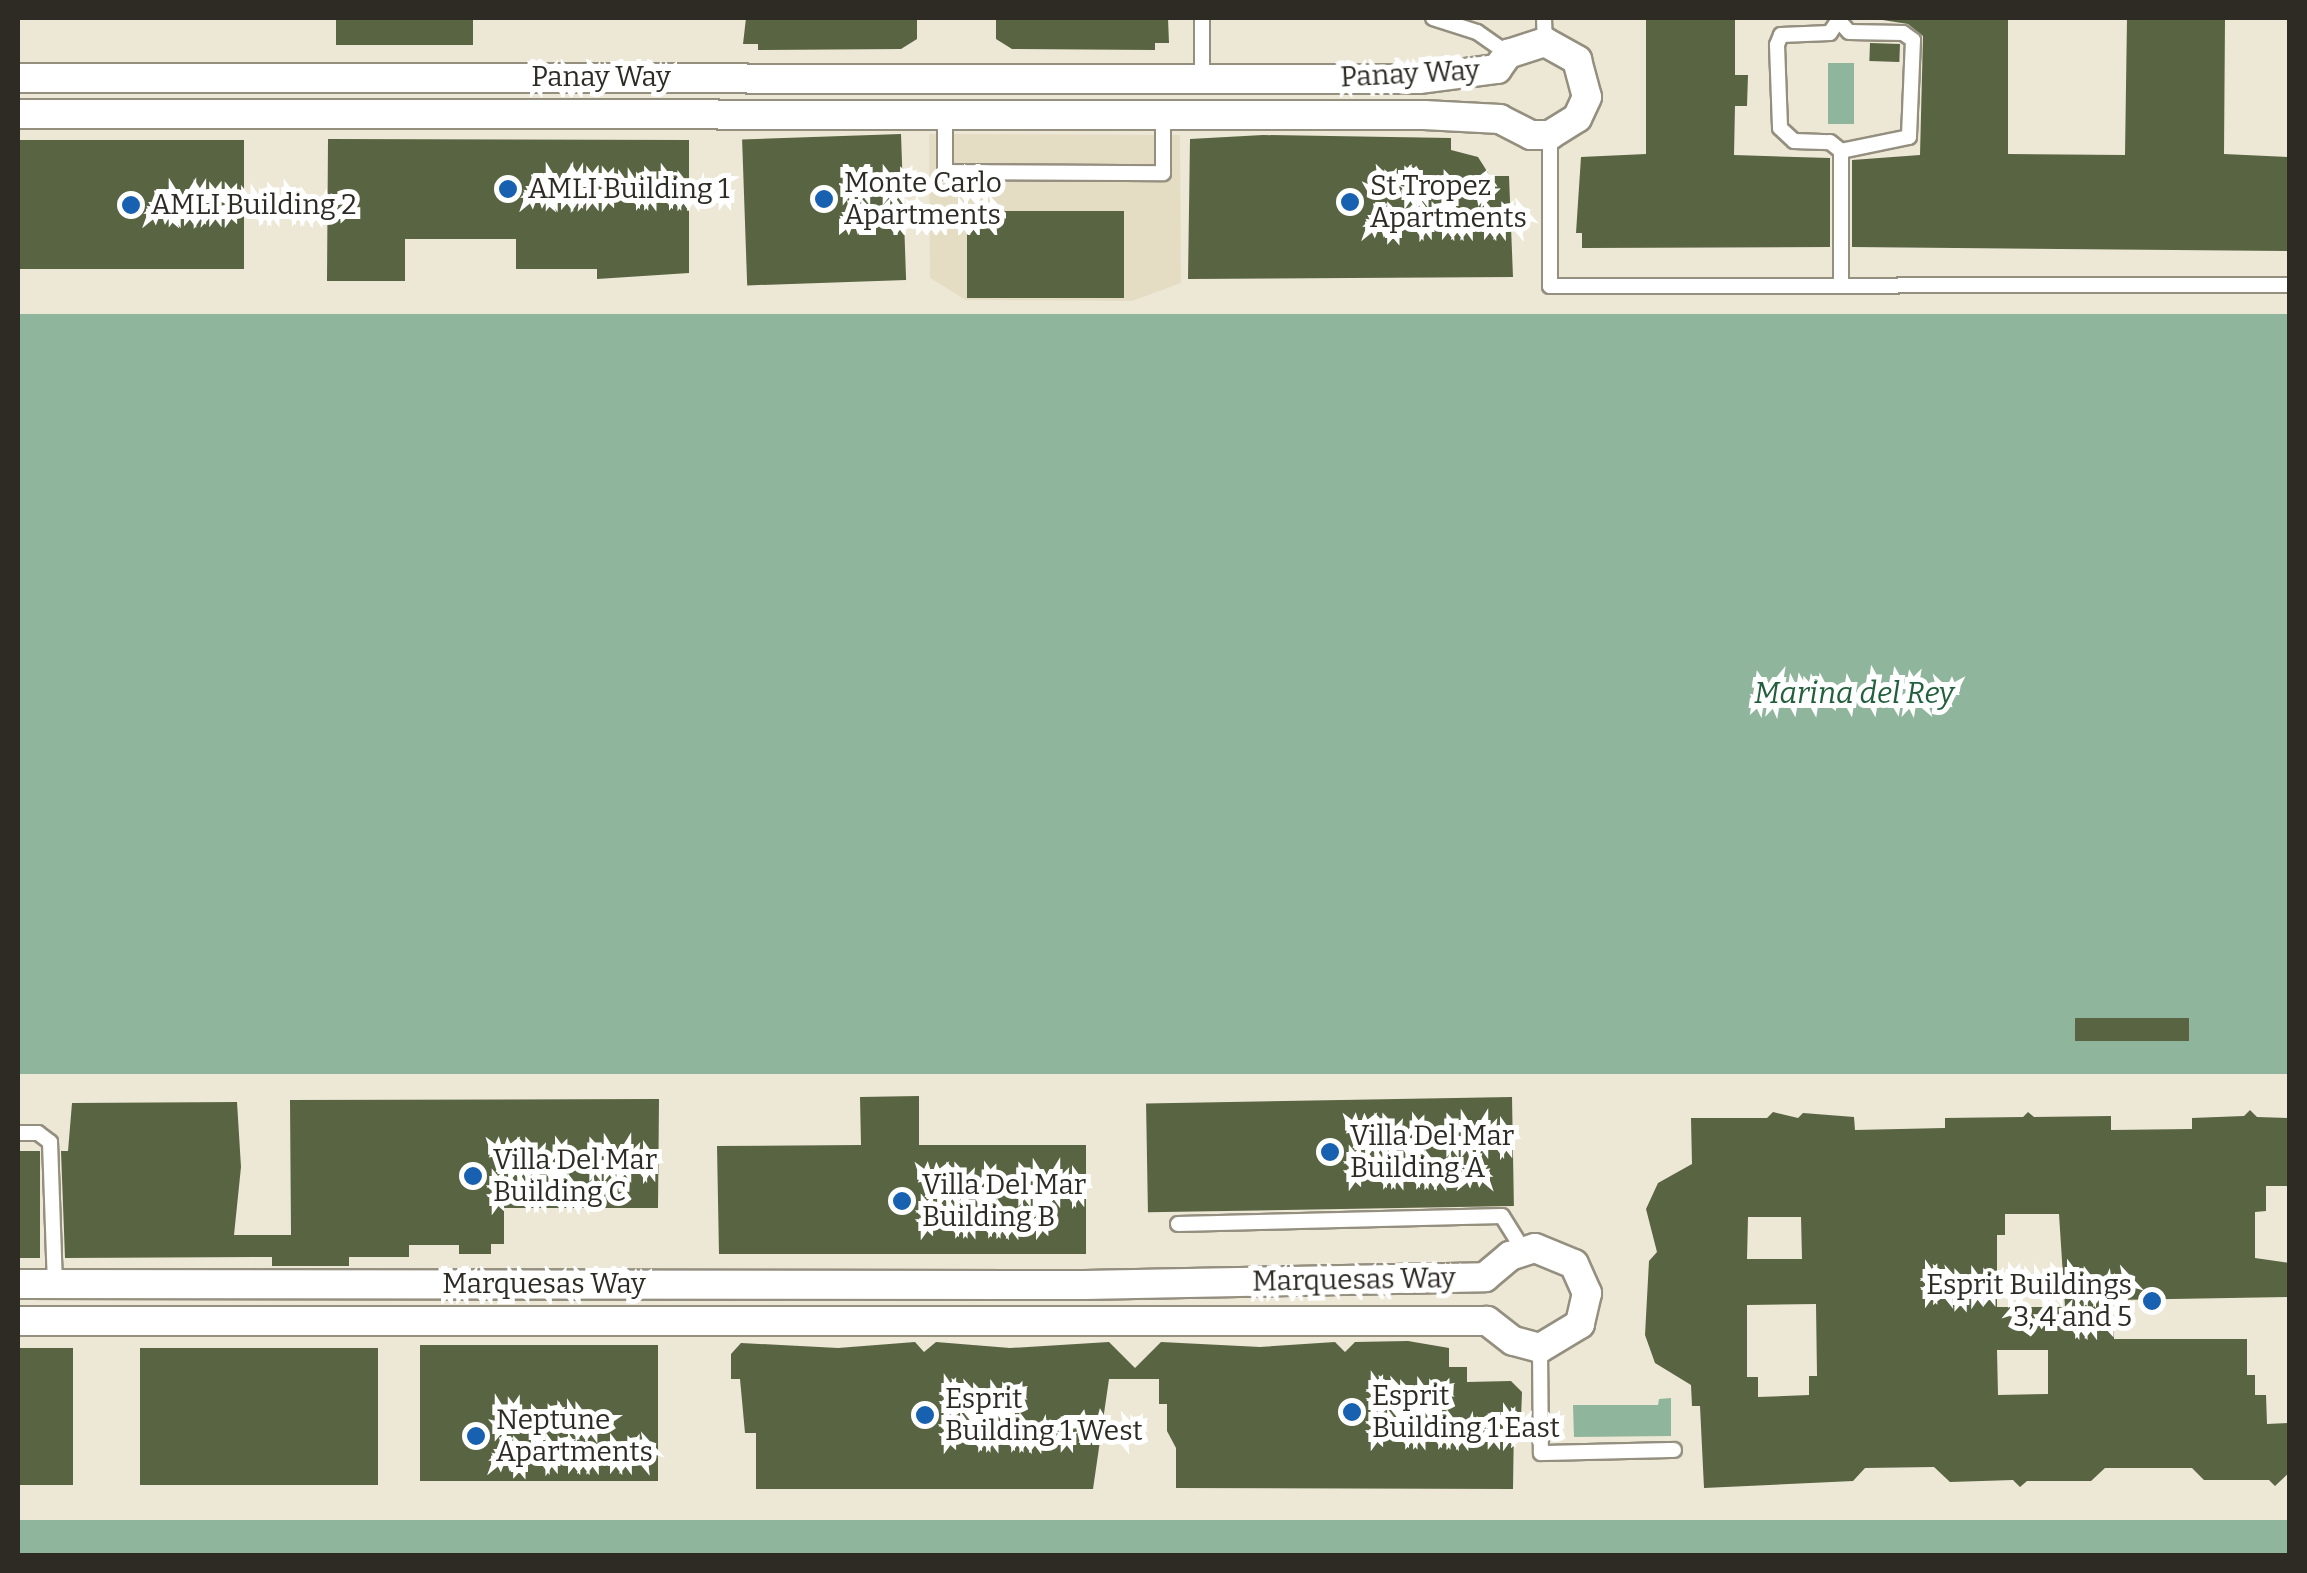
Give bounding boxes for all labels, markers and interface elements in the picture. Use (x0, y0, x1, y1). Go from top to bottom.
street label: Panay Way (1339, 54, 1481, 94)
street label: Panay Way (531, 60, 671, 94)
place label: Monte Carlo Apartments (844, 166, 1002, 232)
place label: St Tropez Apartments (1370, 169, 1527, 235)
place label: AMLI Building 1 (528, 172, 730, 206)
marker: AMLI Building 1 (497, 178, 519, 200)
place label: AMLI Building 2 (151, 188, 356, 222)
marker: Monte Carlo Apartments (813, 188, 835, 210)
marker: St Tropez Apartments (1339, 191, 1361, 213)
marker: AMLI Building 2 (120, 194, 142, 216)
water label: Marina del Rey (1754, 675, 1954, 711)
place label: Villa Del Mar Building A (1350, 1119, 1514, 1185)
marker: Villa Del Mar Building A (1319, 1141, 1341, 1163)
place label: Villa Del Mar Building C (493, 1143, 657, 1209)
marker: Villa Del Mar Building C (462, 1165, 484, 1187)
place label: Villa Del Mar Building B (922, 1168, 1086, 1234)
marker: Villa Del Mar Building B (891, 1190, 913, 1212)
street label: Marquesas Way (1252, 1261, 1456, 1299)
street label: Marquesas Way (442, 1267, 646, 1301)
place label: Esprit Buildings 3, 4 and 5 (1926, 1268, 2132, 1334)
marker: Esprit Buildings 3, 4 and 5 (2141, 1290, 2163, 1312)
place label: Esprit Building 1 East (1372, 1379, 1560, 1445)
place label: Esprit Building 1 West (945, 1382, 1143, 1448)
marker: Esprit Building 1 East (1341, 1401, 1363, 1423)
place label: Neptune Apartments (496, 1403, 653, 1469)
marker: Esprit Building 1 West (914, 1404, 936, 1426)
marker: Neptune Apartments (465, 1425, 487, 1447)

